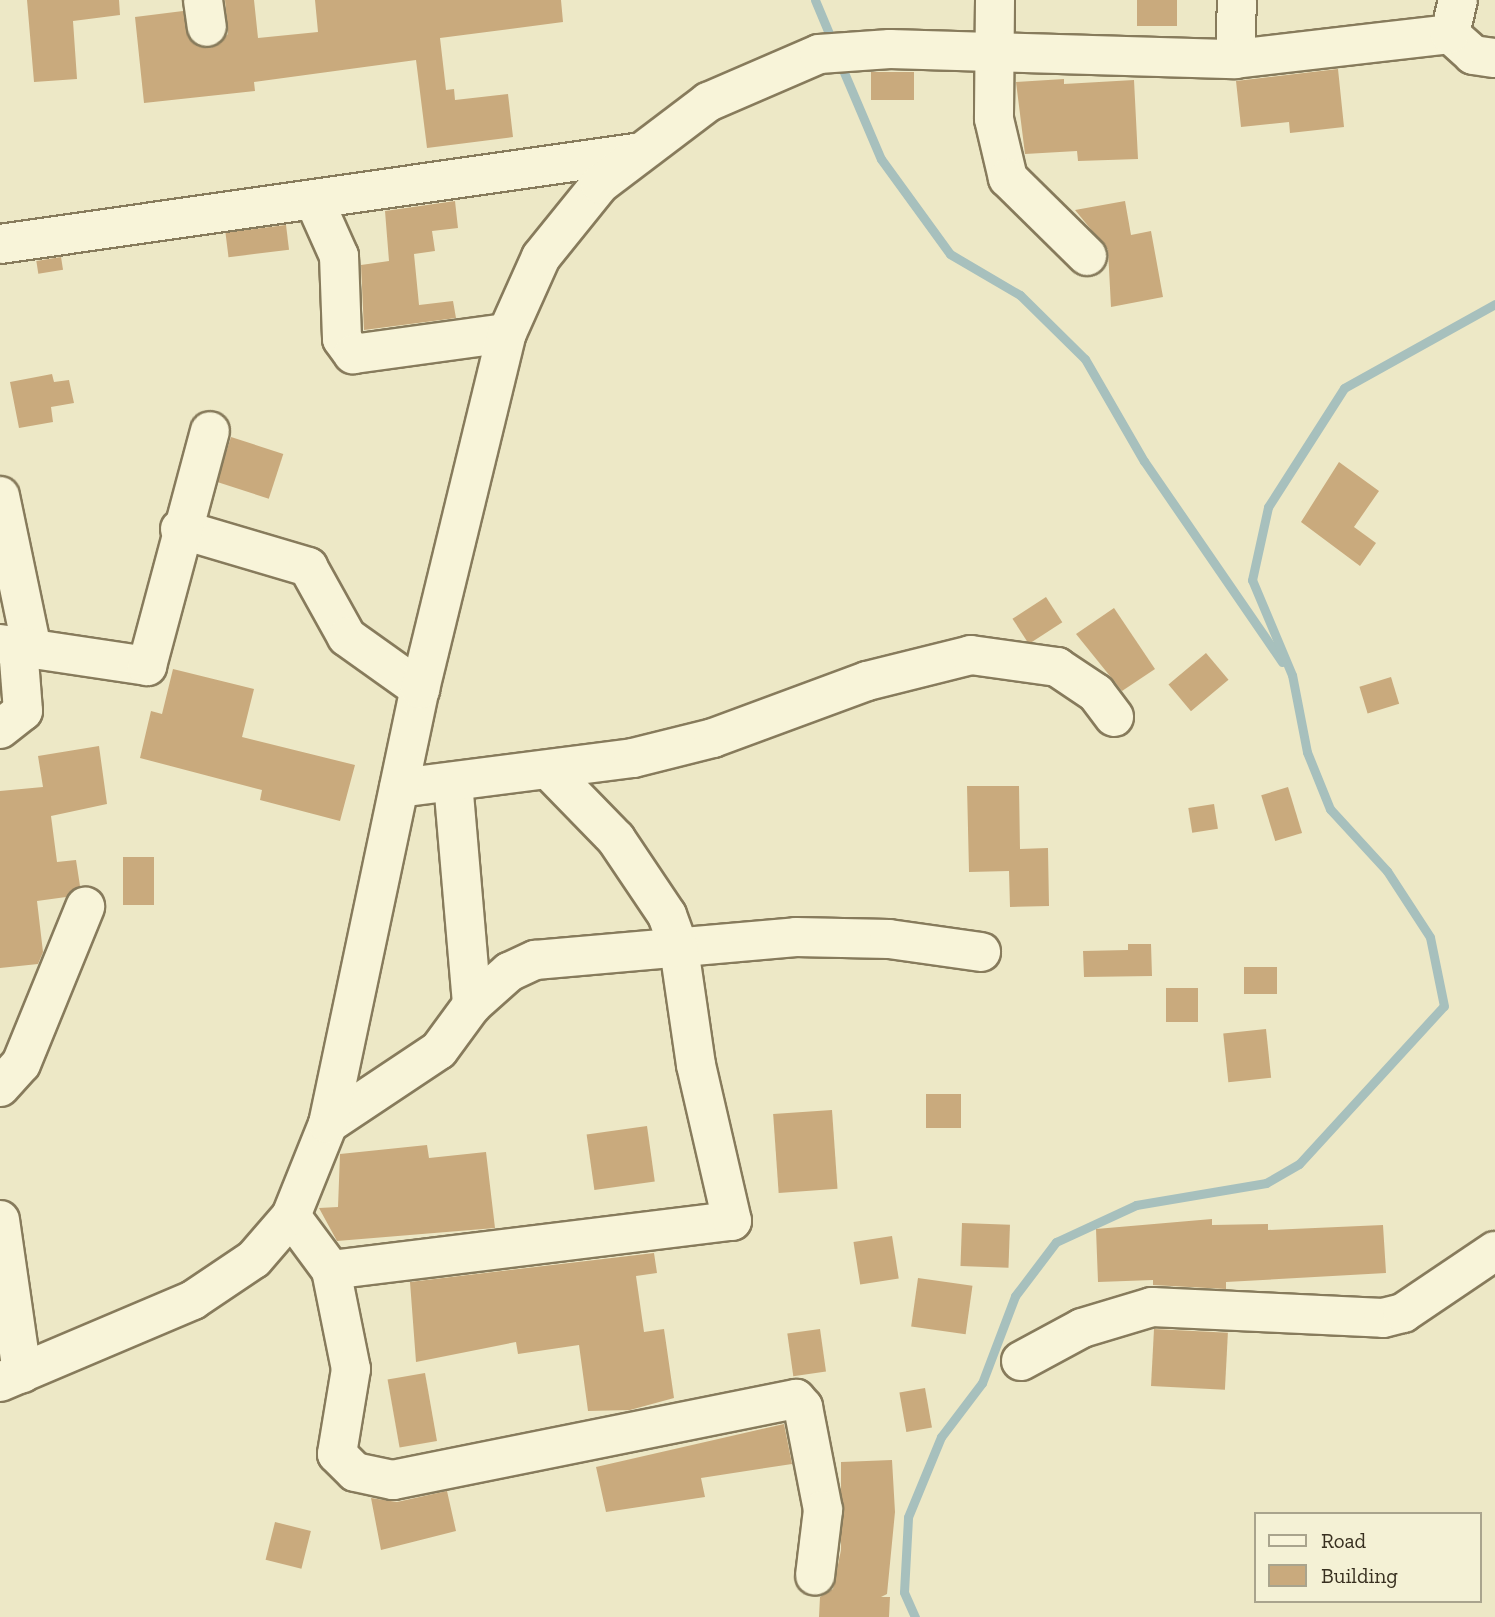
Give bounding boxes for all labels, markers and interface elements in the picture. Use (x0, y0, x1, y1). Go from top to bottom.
legend (1254, 1512, 1481, 1603)
text: Road (1321, 1528, 1366, 1553)
text: Building (1321, 1563, 1398, 1588)

